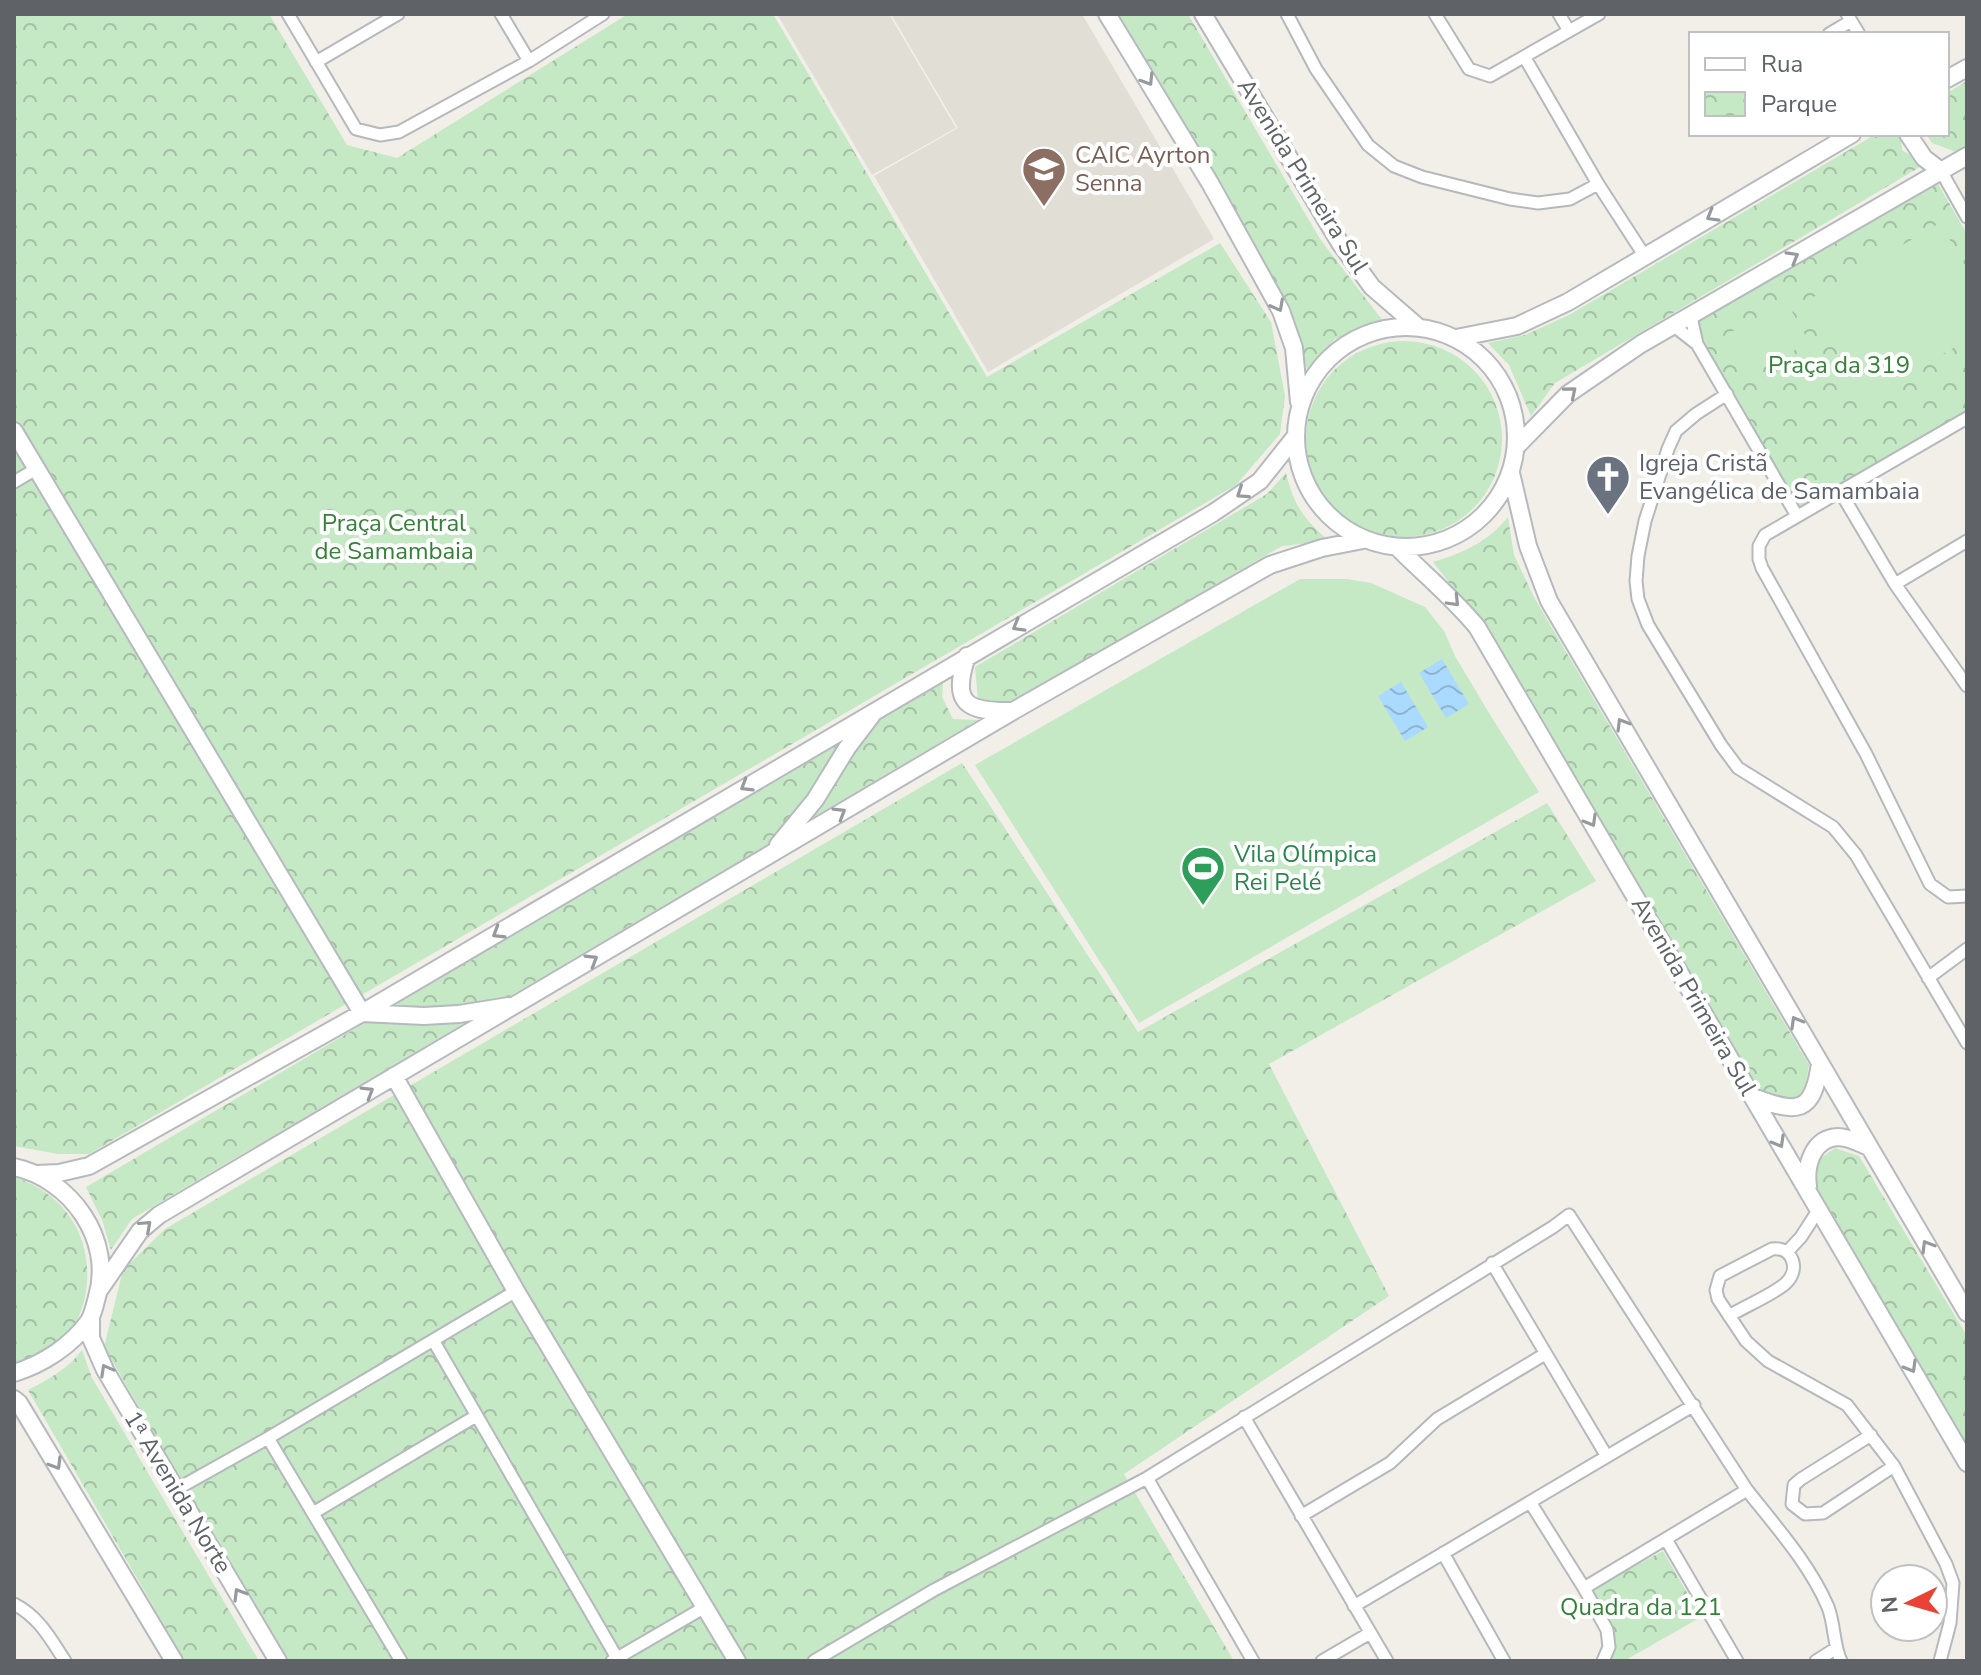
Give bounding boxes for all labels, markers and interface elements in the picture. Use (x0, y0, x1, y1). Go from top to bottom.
legend (1689, 32, 1949, 136)
text: Rua (1761, 48, 1803, 80)
one-way arrow (1138, 72, 1153, 86)
street label: Avenida Primeira Sul (1230, 72, 1376, 280)
text: Parque (1761, 88, 1837, 120)
place label: CAIC Ayrton Senna (1075, 139, 1210, 199)
school or university icon: CAIC Ayrton Senna (1020, 145, 1068, 208)
one-way arrow (1706, 206, 1721, 222)
one-way arrow (1784, 251, 1799, 267)
one-way arrow (1268, 297, 1283, 312)
park label: Praça da 319 (1768, 349, 1910, 381)
one-way arrow (1562, 387, 1577, 402)
place label: Igreja Cristã Evangélica de Samambaia (1639, 447, 1920, 507)
church icon: Igreja Cristã Evangélica de Samambaia (1584, 453, 1632, 516)
one-way arrow (1236, 483, 1250, 498)
park label: Praça Central de Samambaia (314, 507, 474, 567)
one-way arrow (1445, 592, 1460, 606)
one-way arrow (1012, 616, 1027, 632)
one-way arrow (1617, 719, 1632, 733)
one-way arrow (740, 776, 755, 792)
one-way arrow (831, 807, 846, 823)
one-way arrow (1582, 813, 1597, 827)
place label: Vila Olímpica Rei Pelé (1233, 838, 1377, 898)
sports icon: Vila Olímpica Rei Pelé (1179, 844, 1227, 907)
street label: Avenida Primeira Sul (1624, 891, 1764, 1101)
one-way arrow (492, 923, 507, 939)
one-way arrow (583, 954, 598, 969)
one-way arrow (1790, 1016, 1806, 1030)
one-way arrow (359, 1086, 374, 1101)
one-way arrow (1770, 1134, 1785, 1148)
one-way arrow (137, 1222, 152, 1236)
one-way arrow (1921, 1240, 1937, 1255)
one-way arrow (1901, 1358, 1917, 1373)
one-way arrow (100, 1365, 116, 1379)
street label: 1ᵃ Avenida Norte (117, 1405, 239, 1579)
one-way arrow (46, 1455, 62, 1470)
north arrow (1869, 1563, 1949, 1643)
one-way arrow (233, 1588, 248, 1603)
park label: Quadra da 121 (1560, 1591, 1722, 1623)
text: N (1874, 1595, 1906, 1614)

